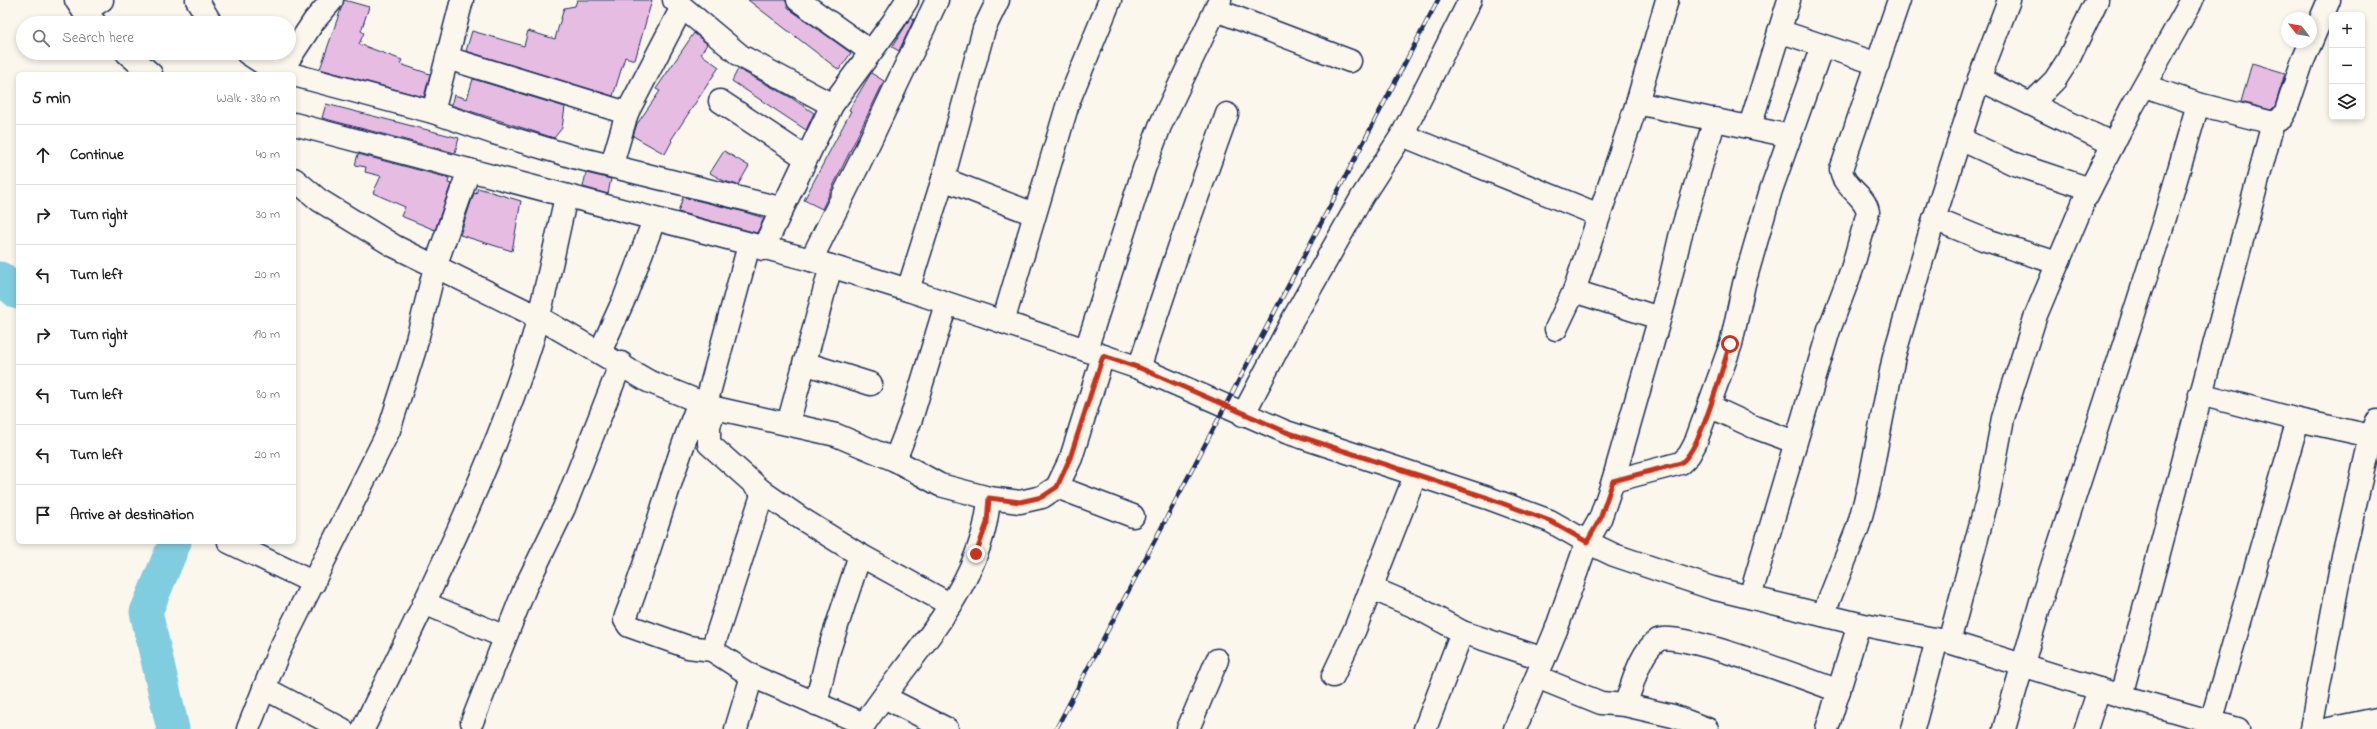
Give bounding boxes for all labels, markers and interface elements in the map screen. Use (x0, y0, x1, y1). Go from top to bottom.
north arrow (2281, 12, 2317, 48)
map controls (2329, 12, 2365, 120)
button: + (2329, 12, 2365, 48)
search box (16, 16, 296, 60)
icon: search (30, 27, 52, 49)
text: Search here (62, 27, 134, 49)
button: − (2329, 48, 2365, 84)
button: layers (2329, 84, 2365, 120)
text: 5 min (32, 86, 71, 111)
text: Walk · 380 m (217, 89, 280, 108)
icon: ahead (32, 144, 54, 166)
text: Continue (70, 144, 124, 166)
text: 40 m (256, 145, 280, 164)
icon: right (32, 204, 54, 226)
text: Turn right (70, 204, 128, 226)
text: 30 m (256, 205, 280, 224)
icon: left (32, 264, 54, 286)
text: Turn left (70, 264, 123, 286)
text: 20 m (255, 265, 280, 284)
icon: right (32, 324, 54, 346)
text: Turn right (70, 324, 128, 346)
text: 190 m (253, 325, 280, 344)
route start (1721, 335, 1739, 353)
icon: left (32, 384, 54, 406)
text: Turn left (70, 384, 123, 406)
text: 80 m (256, 385, 280, 404)
icon: left (32, 444, 54, 466)
text: Turn left (70, 444, 123, 466)
text: 20 m (255, 445, 280, 464)
icon: arrive (32, 504, 54, 526)
text: Arrive at destination (70, 504, 194, 526)
route end (967, 545, 985, 563)

